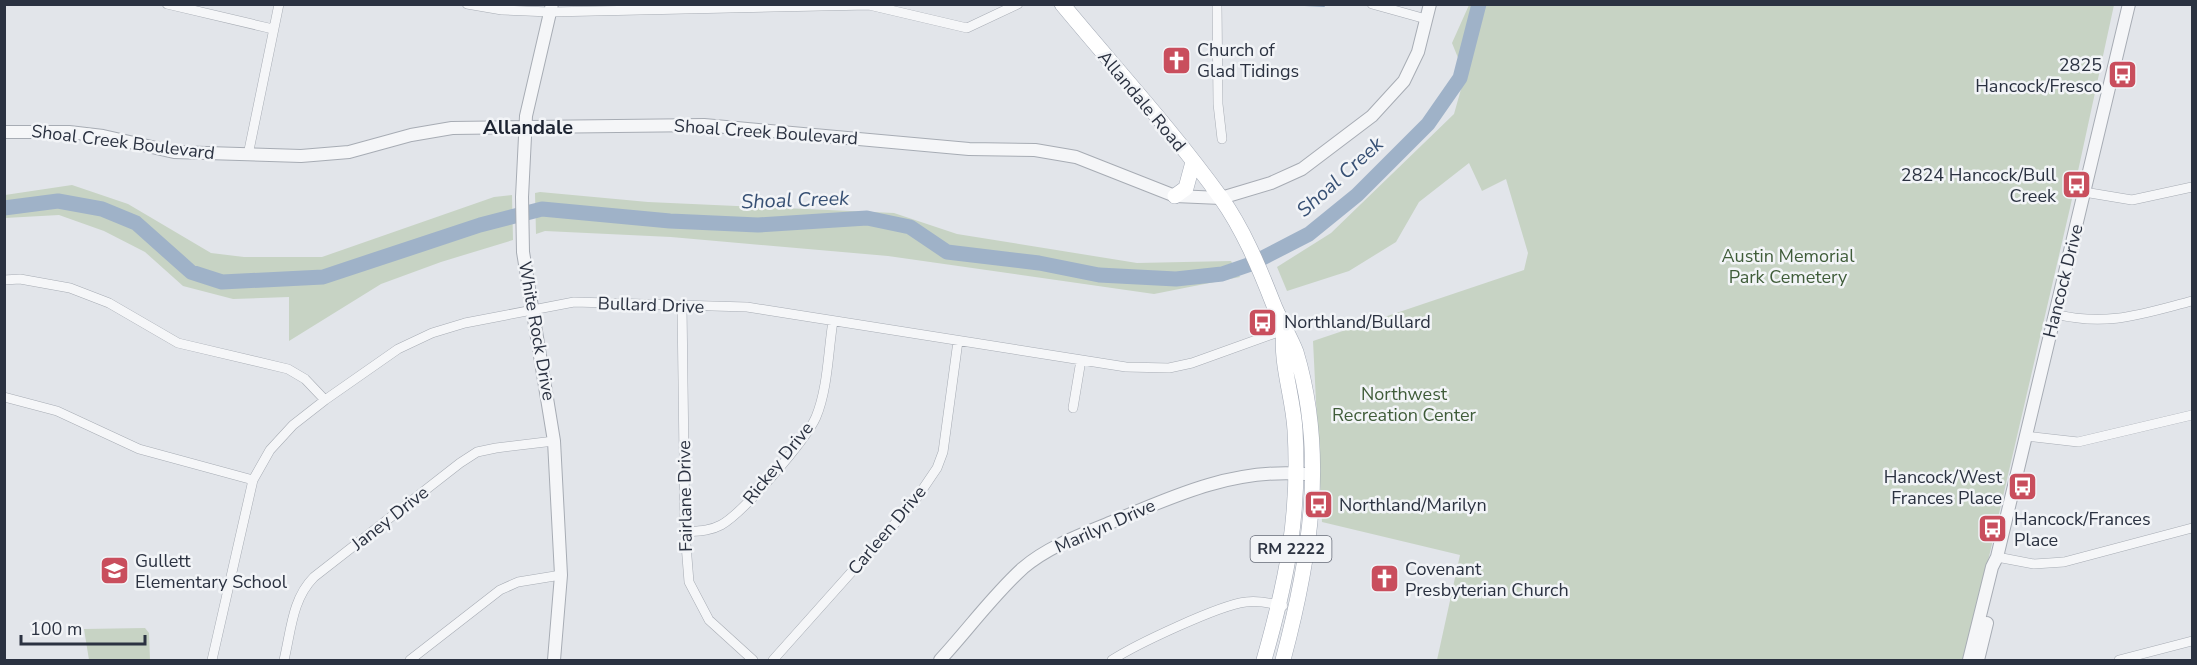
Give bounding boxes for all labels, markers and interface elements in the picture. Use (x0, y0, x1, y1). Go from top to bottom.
place label: Church of Glad Tidings (1197, 38, 1299, 83)
church icon: Church of Glad Tidings (1160, 44, 1192, 76)
street label: Allandale Road (1093, 45, 1191, 157)
place label: 2825 Hancock/Fresco (1975, 53, 2102, 98)
bus stop icon: 2825 Hancock/Fresco (2107, 59, 2139, 91)
district label: Allandale (483, 114, 573, 141)
street label: Shoal Creek Boulevard (673, 114, 859, 150)
street label: Shoal Creek Boulevard (30, 119, 216, 165)
water label: Shoal Creek (1291, 130, 1390, 223)
place label: 2824 Hancock/Bull Creek (1901, 163, 2057, 208)
bus stop icon: 2824 Hancock/Bull Creek (2061, 169, 2093, 201)
water label: Shoal Creek (740, 185, 851, 215)
street label: Hancock Drive (2037, 222, 2089, 340)
park label: Austin Memorial Park Cemetery (1722, 244, 1855, 289)
street label: White Rock Drive (513, 259, 561, 403)
street label: Bullard Drive (597, 291, 705, 319)
bus stop icon: Northland/Bullard (1247, 306, 1279, 338)
place label: Northland/Bullard (1284, 310, 1431, 334)
park label: Northwest Recreation Center (1332, 382, 1477, 427)
street label: Rickey Drive (737, 417, 819, 509)
street label: Fairlane Drive (672, 440, 698, 552)
place label: Hancock/West Frances Place (1884, 465, 2003, 510)
bus stop icon: Hancock/West Frances Place (2007, 471, 2039, 503)
street label: Janey Drive (346, 480, 433, 556)
street label: Carleen Drive (843, 480, 931, 580)
bus stop icon: Northland/Marilyn (1302, 489, 1334, 521)
street label: Marilyn Drive (1051, 493, 1159, 559)
place label: Northland/Marilyn (1339, 493, 1487, 517)
place label: Hancock/Frances Place (2014, 507, 2151, 552)
bus stop icon: Hancock/Frances Place (1977, 513, 2009, 545)
road number: RM 2222 (1250, 536, 1332, 562)
place label: Gullett Elementary School (135, 549, 288, 594)
school or university icon: Gullett Elementary School (98, 555, 130, 587)
place label: Covenant Presbyterian Church (1405, 557, 1569, 602)
church icon: Covenant Presbyterian Church (1368, 563, 1400, 595)
scale bar (21, 608, 146, 646)
text: 100 m (30, 617, 82, 641)

